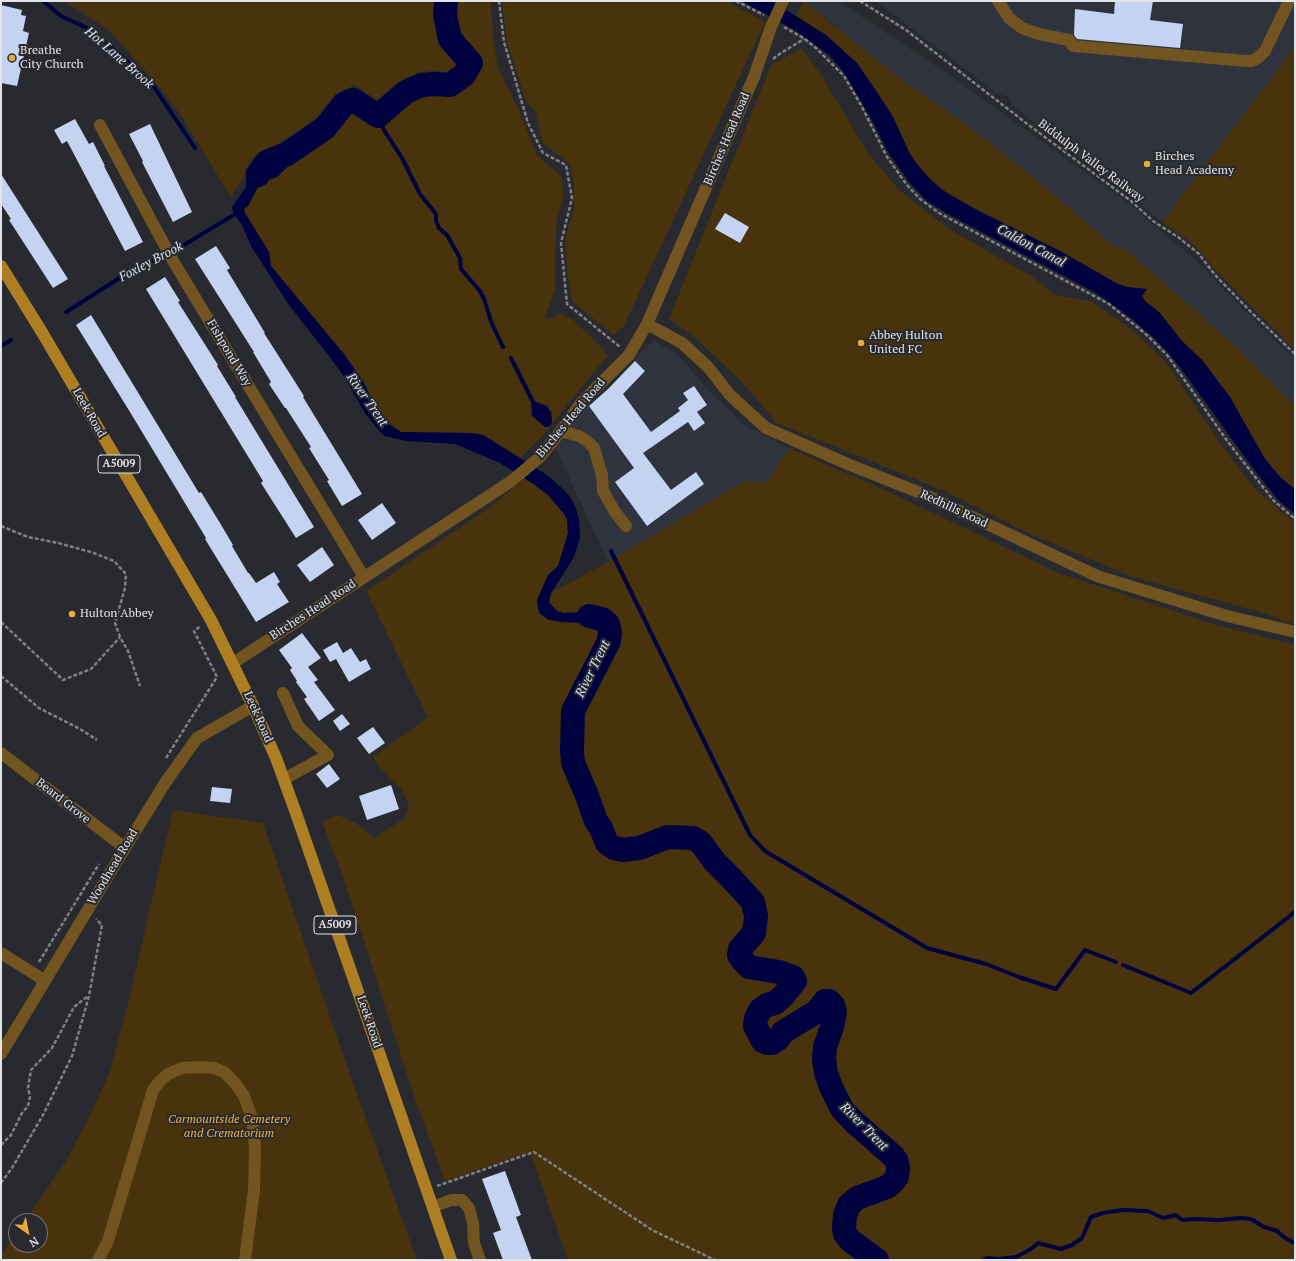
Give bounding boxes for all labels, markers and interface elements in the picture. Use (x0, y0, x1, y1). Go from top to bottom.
water label: Hot Lane Brook (81, 24, 157, 92)
place label: Breathe City Church (20, 44, 84, 72)
marker: Breathe City Church (7, 53, 17, 63)
street label: Birches Head Road (701, 90, 753, 188)
street label: Biddulph Valley Railway (1035, 117, 1147, 205)
place label: Birches Head Academy (1155, 150, 1234, 178)
marker: Birches Head Academy (1142, 159, 1152, 169)
water label: Caldon Canal (994, 221, 1068, 271)
water label: Foxley Brook (116, 239, 186, 285)
street label: Fishpond Way (203, 317, 255, 389)
place label: Abbey Hulton United FC (869, 329, 943, 357)
marker: Abbey Hulton United FC (856, 338, 866, 348)
water label: River Trent (343, 370, 391, 430)
street label: Birches Head Road (533, 375, 609, 461)
street label: Leek Road (69, 386, 109, 440)
road number: A5009 (98, 455, 140, 473)
street label: Redhills Road (918, 487, 990, 531)
street label: Birches Head Road (267, 577, 359, 643)
place label: Hulton Abbey (80, 607, 154, 621)
marker: Hulton Abbey (67, 609, 77, 619)
water label: River Trent (572, 638, 614, 700)
street label: Leek Road (240, 689, 276, 745)
street label: Beard Grove (33, 775, 93, 827)
street label: Woodhead Road (85, 826, 141, 908)
road number: A5009 (314, 916, 356, 934)
street label: Leek Road (353, 994, 385, 1050)
water label: River Trent (837, 1100, 891, 1154)
park label: Carmountside Cemetery and Crematorium (168, 1113, 290, 1141)
north arrow (8, 1213, 48, 1253)
text: N (27, 1234, 41, 1250)

